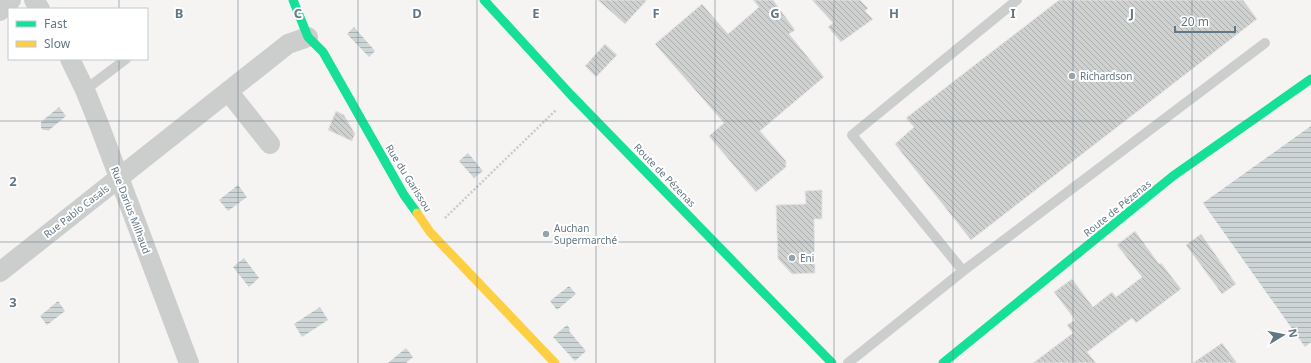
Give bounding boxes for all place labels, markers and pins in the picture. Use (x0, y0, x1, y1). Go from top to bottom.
place label: Richardson (1080, 69, 1133, 83)
marker: Richardson (1067, 71, 1077, 81)
place label: Auchan Supermarché (554, 221, 617, 247)
marker: Auchan Supermarché (541, 229, 551, 239)
place label: Eni (800, 251, 814, 265)
marker: Eni (787, 253, 797, 263)

